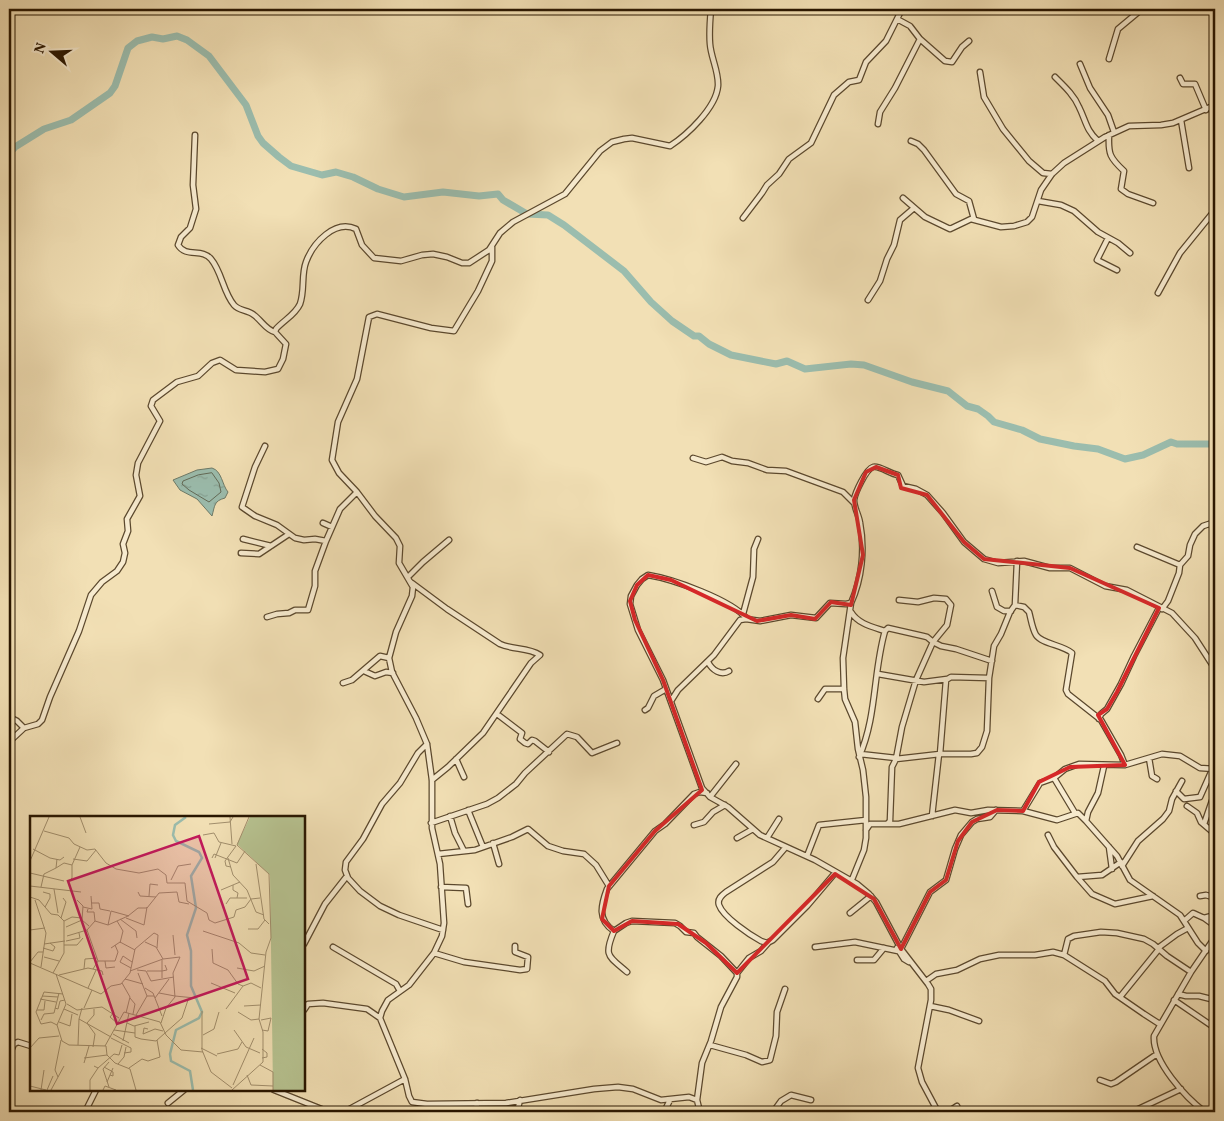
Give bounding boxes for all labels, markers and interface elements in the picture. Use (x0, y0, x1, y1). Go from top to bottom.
north arrow (28, 28, 78, 78)
text: N (30, 40, 52, 56)
inset map (30, 816, 305, 1091)

